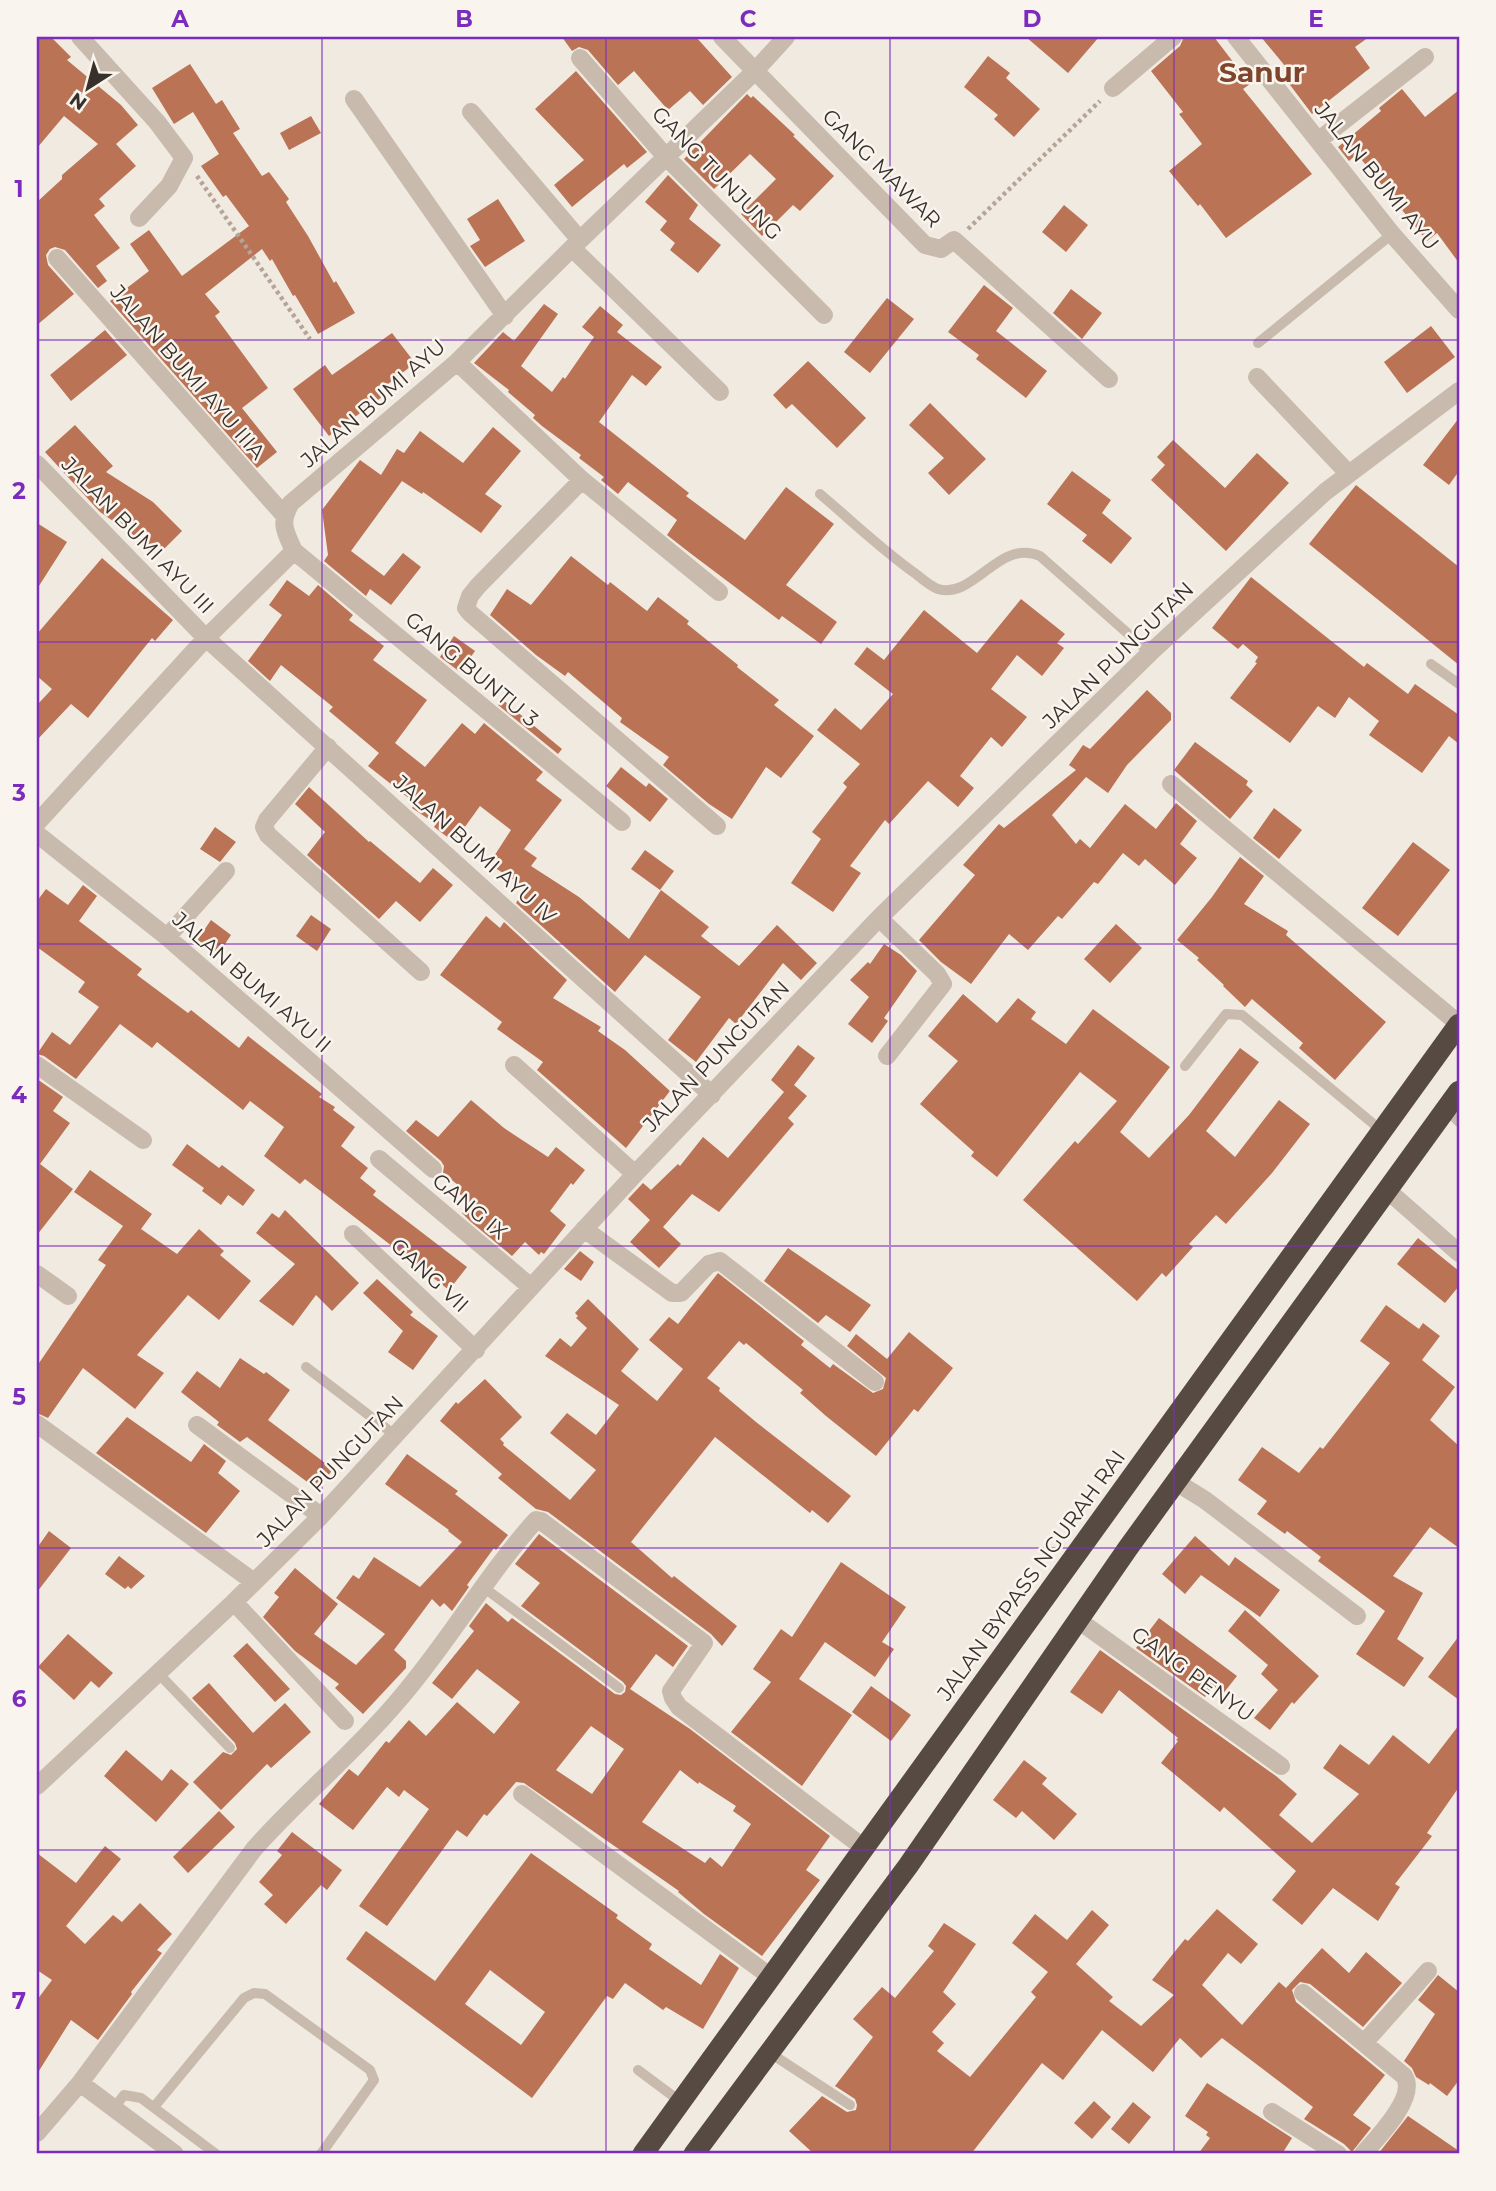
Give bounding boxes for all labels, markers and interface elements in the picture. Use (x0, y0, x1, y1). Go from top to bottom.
text: A (170, 5, 189, 33)
text: B (455, 5, 473, 33)
text: C (740, 5, 757, 33)
text: D (1023, 5, 1042, 33)
text: E (1308, 5, 1324, 33)
north arrow (52, 52, 122, 122)
district label: Sanur (1219, 55, 1305, 89)
text: N (65, 88, 91, 115)
street label: JALAN BUMI AYU (1309, 96, 1444, 255)
street label: GANG TUNJUNG (647, 101, 787, 245)
street label: GANG MAWAR (818, 104, 946, 232)
text: 1 (14, 175, 24, 203)
street label: JALAN BUMI AYU IIIA (105, 279, 271, 465)
street label: JALAN BUMI AYU (295, 333, 450, 473)
street label: JALAN BUMI AYU III (56, 451, 219, 618)
text: 2 (12, 477, 26, 505)
street label: JALAN PUNGUTAN (1037, 577, 1199, 734)
street label: GANG BUNTU 3 (401, 606, 543, 732)
street label: JALAN BUMI AYU IV (388, 769, 562, 929)
text: 3 (11, 779, 26, 807)
street label: JALAN BUMI AYU II (167, 906, 336, 1058)
street label: JALAN PUNGUTAN (637, 975, 794, 1137)
text: 4 (11, 1081, 27, 1109)
street label: GANG IX (428, 1168, 513, 1245)
street label: GANG VII (386, 1233, 474, 1317)
text: 5 (12, 1383, 26, 1411)
street label: JALAN PUNGUTAN (251, 1390, 408, 1552)
street label: JALAN BYPASS NGURAH RAI (931, 1445, 1130, 1706)
street label: GANG PENYU (1127, 1621, 1259, 1727)
text: 6 (12, 1685, 27, 1713)
text: 7 (12, 1987, 26, 2015)

